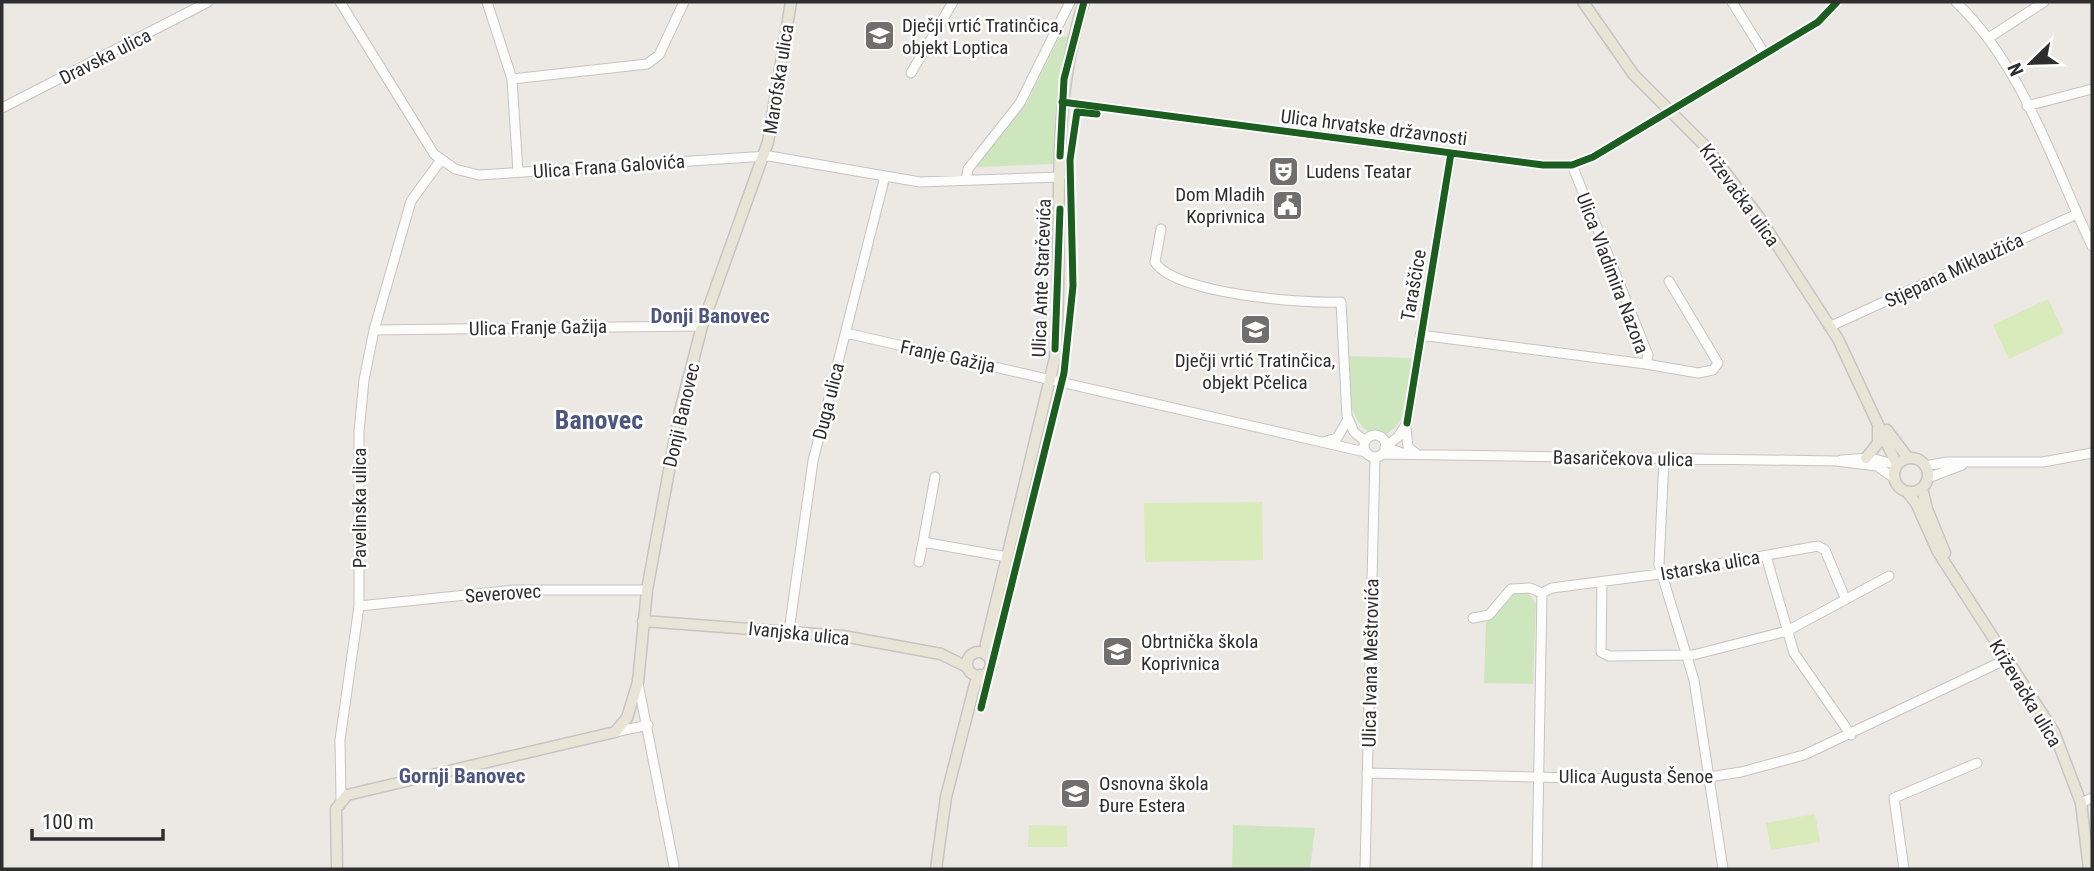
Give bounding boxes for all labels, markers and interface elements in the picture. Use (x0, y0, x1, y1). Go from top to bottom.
place label: Dječji vrtić Tratinčica, objekt Loptica (902, 14, 1063, 59)
school or university icon: Dječji vrtić Tratinčica, objekt Loptica (862, 19, 896, 53)
street label: Marofska ulica (758, 22, 799, 136)
street label: Dravska ulica (56, 24, 155, 89)
north arrow (1996, 28, 2066, 98)
text: N (2003, 60, 2029, 79)
street label: Ulica hrvatske državnosti (1279, 105, 1469, 150)
street label: Križevačka ulica (1695, 140, 1785, 251)
street label: Ulica Frana Galovića (532, 150, 686, 183)
theatre icon: Ludens Teatar (1266, 154, 1300, 188)
place label: Ludens Teatar (1306, 160, 1412, 183)
place label: Dom Mladih Koprivnica (1175, 183, 1265, 228)
public building icon: Dom Mladih Koprivnica (1271, 188, 1305, 222)
street label: Ulica Vladimira Nazora (1571, 190, 1654, 357)
street label: Ulica Ante Starčevića (1027, 198, 1056, 358)
street label: Stjepana Miklaužića (1881, 228, 2027, 313)
street label: Taraščice (1396, 248, 1431, 323)
district label: Donji Banovec (650, 304, 770, 328)
school or university icon: Dječji vrtić Tratinčica, objekt Pčelica (1238, 312, 1272, 346)
street label: Ulica Franje Gažija (469, 315, 607, 340)
street label: Franje Gažija (898, 335, 997, 378)
place label: Dječji vrtić Tratinčica, objekt Pčelica (1175, 349, 1335, 394)
street label: Duga ulica (808, 360, 849, 442)
street label: Donji Banovec (658, 361, 705, 470)
district label: Banovec (555, 405, 643, 435)
street label: Basaričekova ulica (1553, 446, 1693, 471)
street label: Pavelinska ulica (348, 448, 371, 568)
street label: Istarska ulica (1659, 545, 1762, 586)
street label: Ulica Ivana Meštrovića (1358, 578, 1383, 748)
street label: Severovec (464, 579, 542, 608)
street label: Ivanjska ulica (747, 617, 851, 650)
place label: Obrtnička škola Koprivnica (1141, 630, 1258, 675)
school or university icon: Obrtnička škola Koprivnica (1101, 635, 1135, 669)
street label: Križevačka ulica (1985, 635, 2067, 751)
district label: Gornji Banovec (399, 764, 526, 788)
street label: Ulica Augusta Šenoe (1559, 765, 1713, 788)
place label: Osnovna škola Đure Estera (1099, 772, 1209, 817)
school or university icon: Osnovna škola Đure Estera (1059, 777, 1093, 811)
scale bar (32, 798, 163, 842)
text: 100 m (42, 810, 94, 834)

